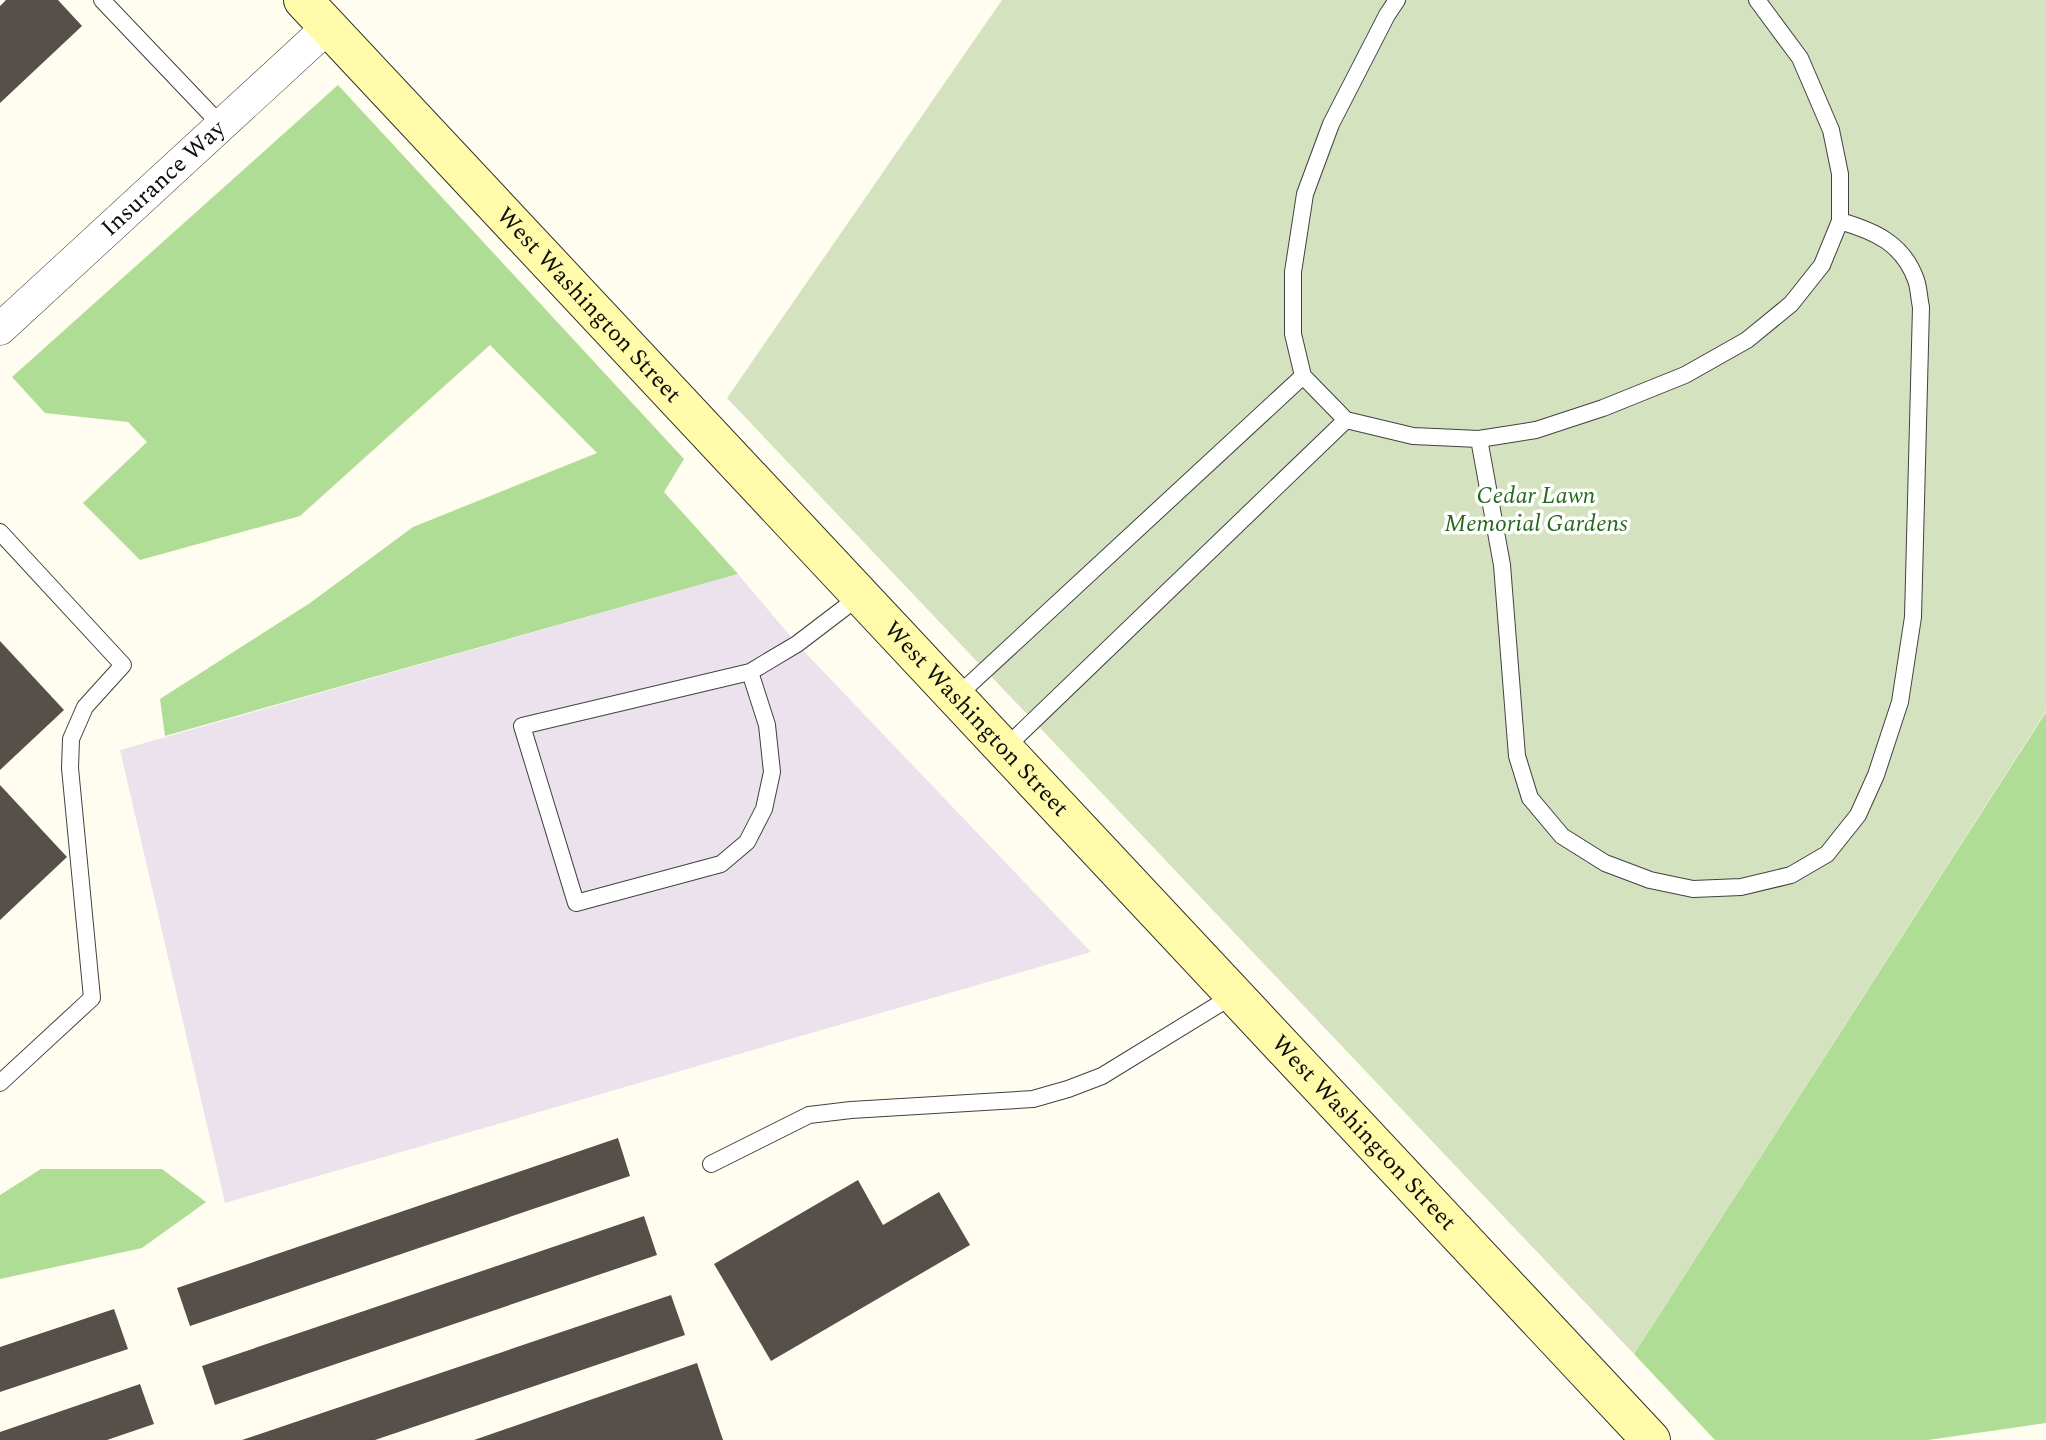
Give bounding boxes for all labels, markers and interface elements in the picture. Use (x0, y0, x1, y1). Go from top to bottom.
street label: Insurance Way (93, 111, 235, 245)
street label: West Washington Street (488, 199, 690, 411)
park label: Cedar Lawn Memorial Gardens (1444, 478, 1628, 542)
street label: West Washington Street (875, 613, 1077, 825)
street label: West Washington Street (1263, 1027, 1465, 1239)

